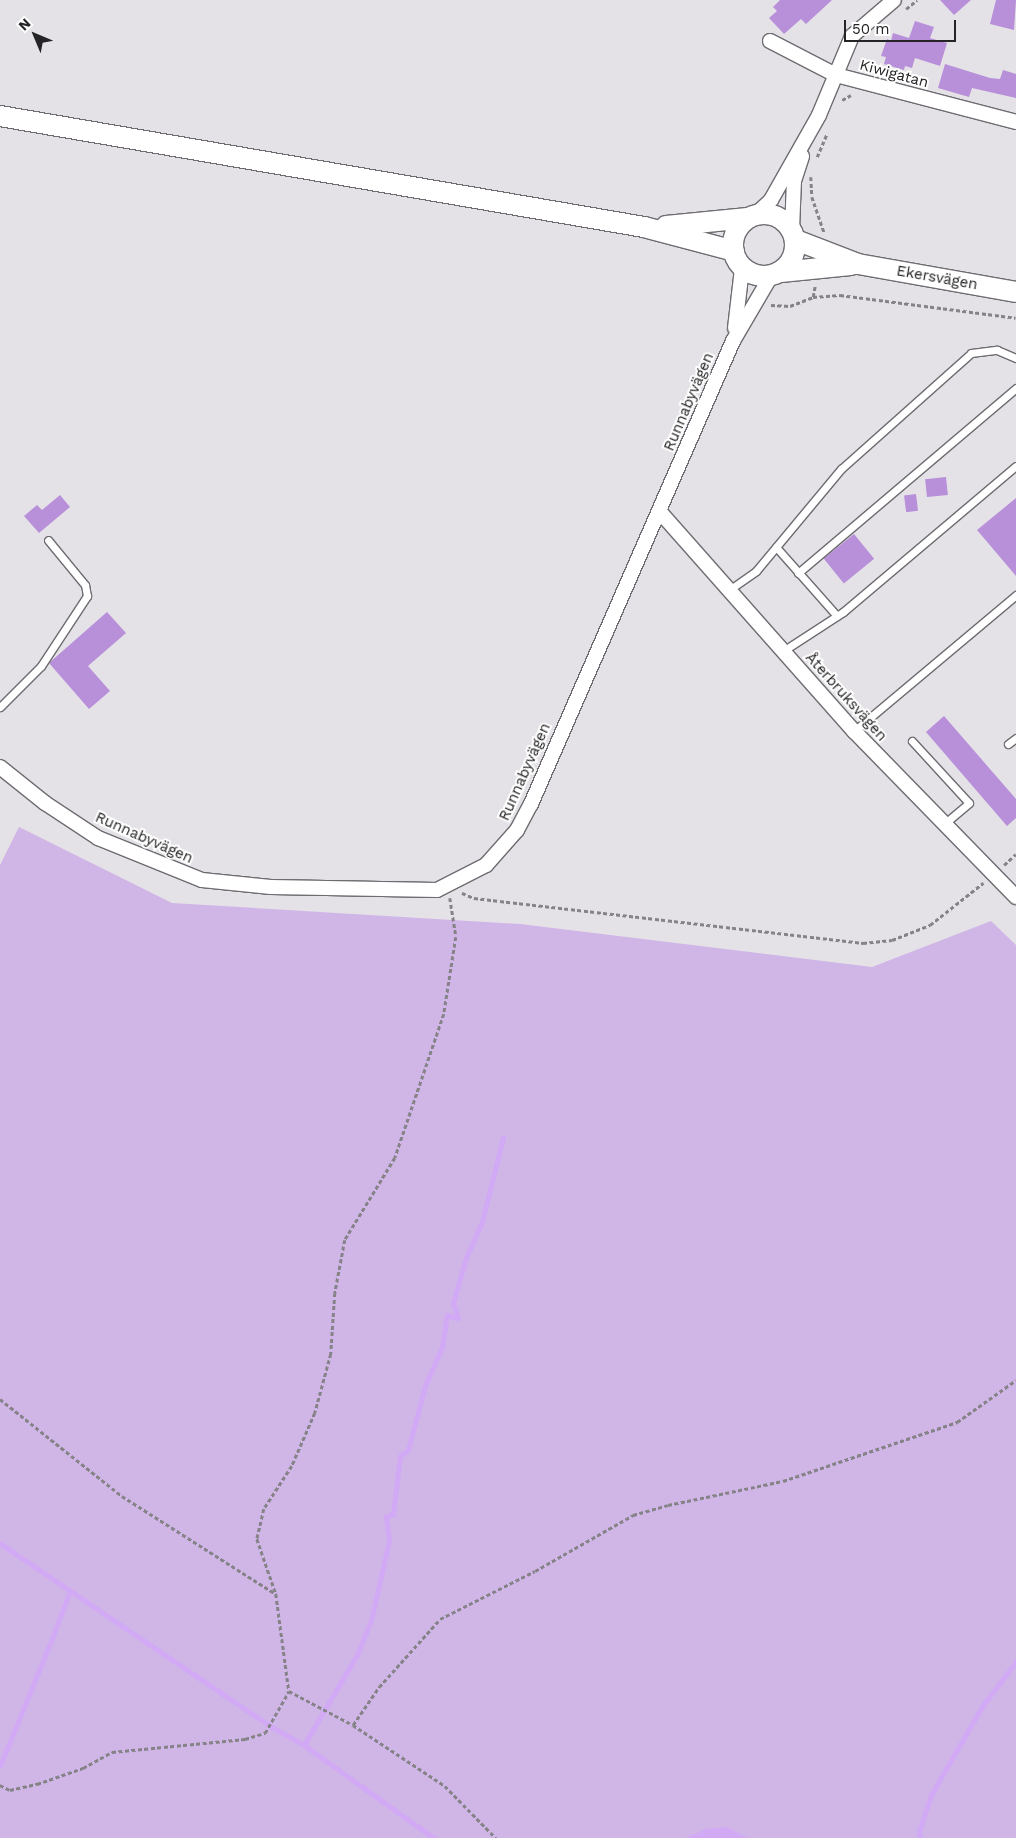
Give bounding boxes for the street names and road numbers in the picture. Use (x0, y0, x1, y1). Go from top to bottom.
street label: Kiwigatan (858, 56, 930, 92)
street label: Ekersvägen (895, 262, 979, 294)
street label: Runnabyvägen (660, 350, 718, 454)
street label: Återbruksvägen (801, 649, 891, 745)
street label: Runnabyvägen (495, 720, 555, 824)
street label: Runnabyvägen (92, 808, 196, 868)

